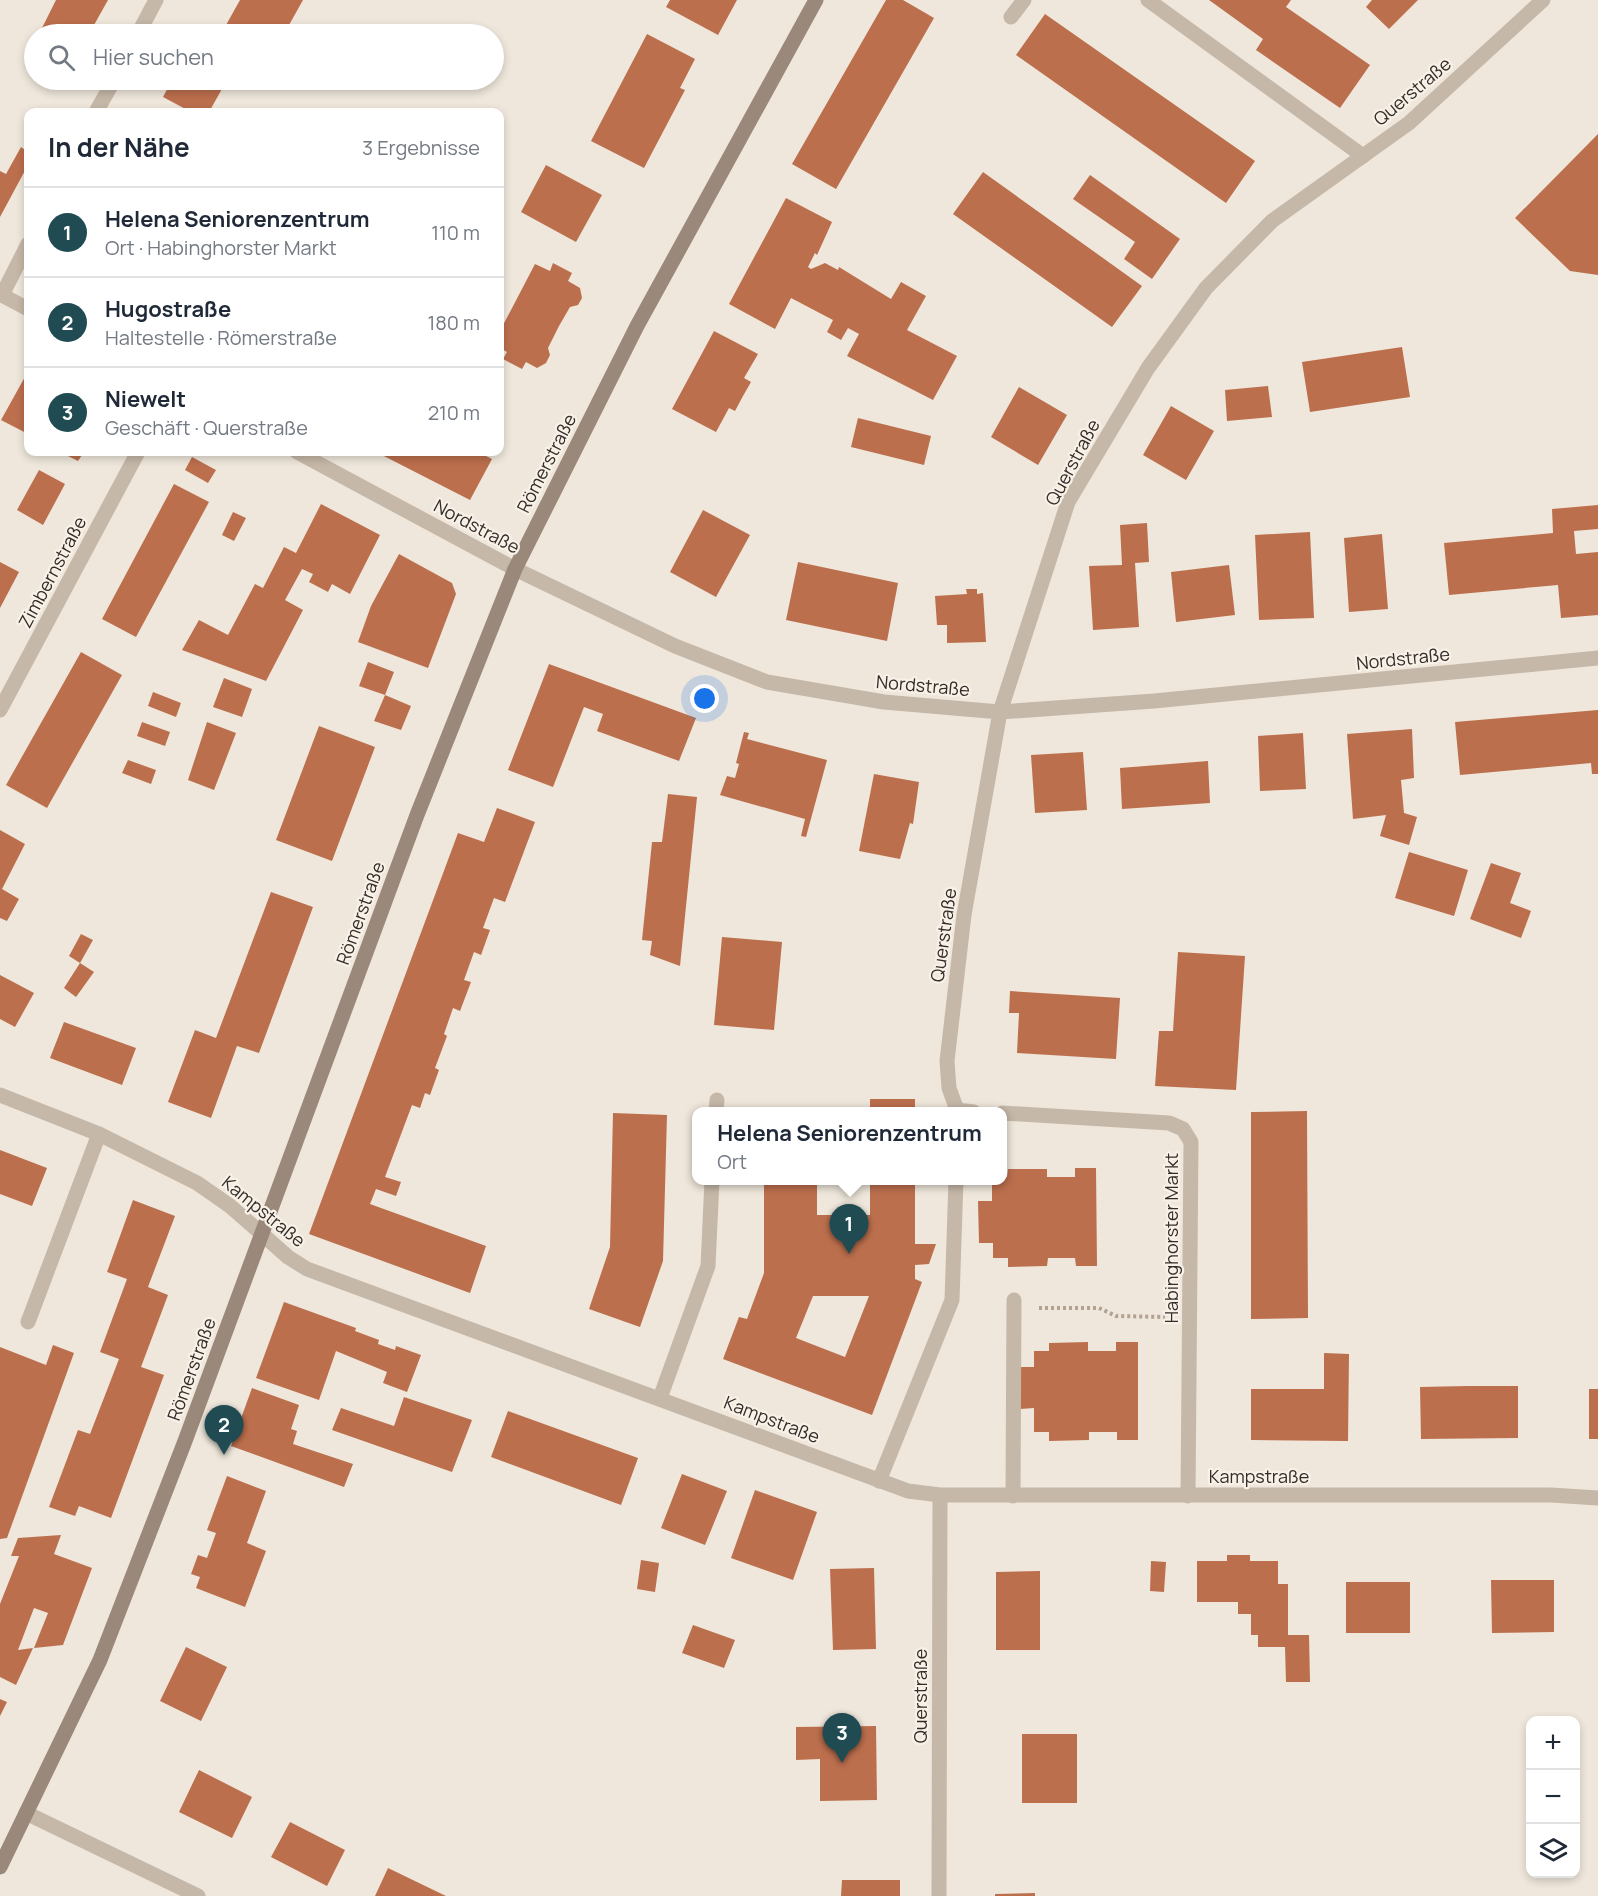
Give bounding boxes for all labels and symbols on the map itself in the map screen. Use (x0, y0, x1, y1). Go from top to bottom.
street label: Querstraße (1368, 51, 1456, 131)
street label: Römerstraße (511, 409, 581, 517)
street label: Querstraße (1039, 415, 1105, 509)
street label: Nordstraße (430, 493, 524, 559)
street label: Zimbernstraße (13, 512, 91, 632)
street label: Nordstraße (1355, 641, 1451, 675)
street label: Nordstraße (875, 669, 971, 701)
your location (690, 684, 719, 713)
street label: Römerstraße (330, 858, 390, 968)
street label: Querstraße (925, 887, 961, 983)
street label: Habinghorster Markt (1159, 1153, 1183, 1323)
street label: Kampstraße (217, 1170, 311, 1252)
pin: 1 (830, 1204, 868, 1254)
street label: Römerstraße (161, 1314, 221, 1424)
street label: Kampstraße (721, 1390, 823, 1448)
pin: 2 (204, 1406, 244, 1455)
street label: Kampstraße (1209, 1464, 1309, 1488)
street label: Querstraße (908, 1649, 932, 1743)
pin: 3 (822, 1714, 862, 1763)

